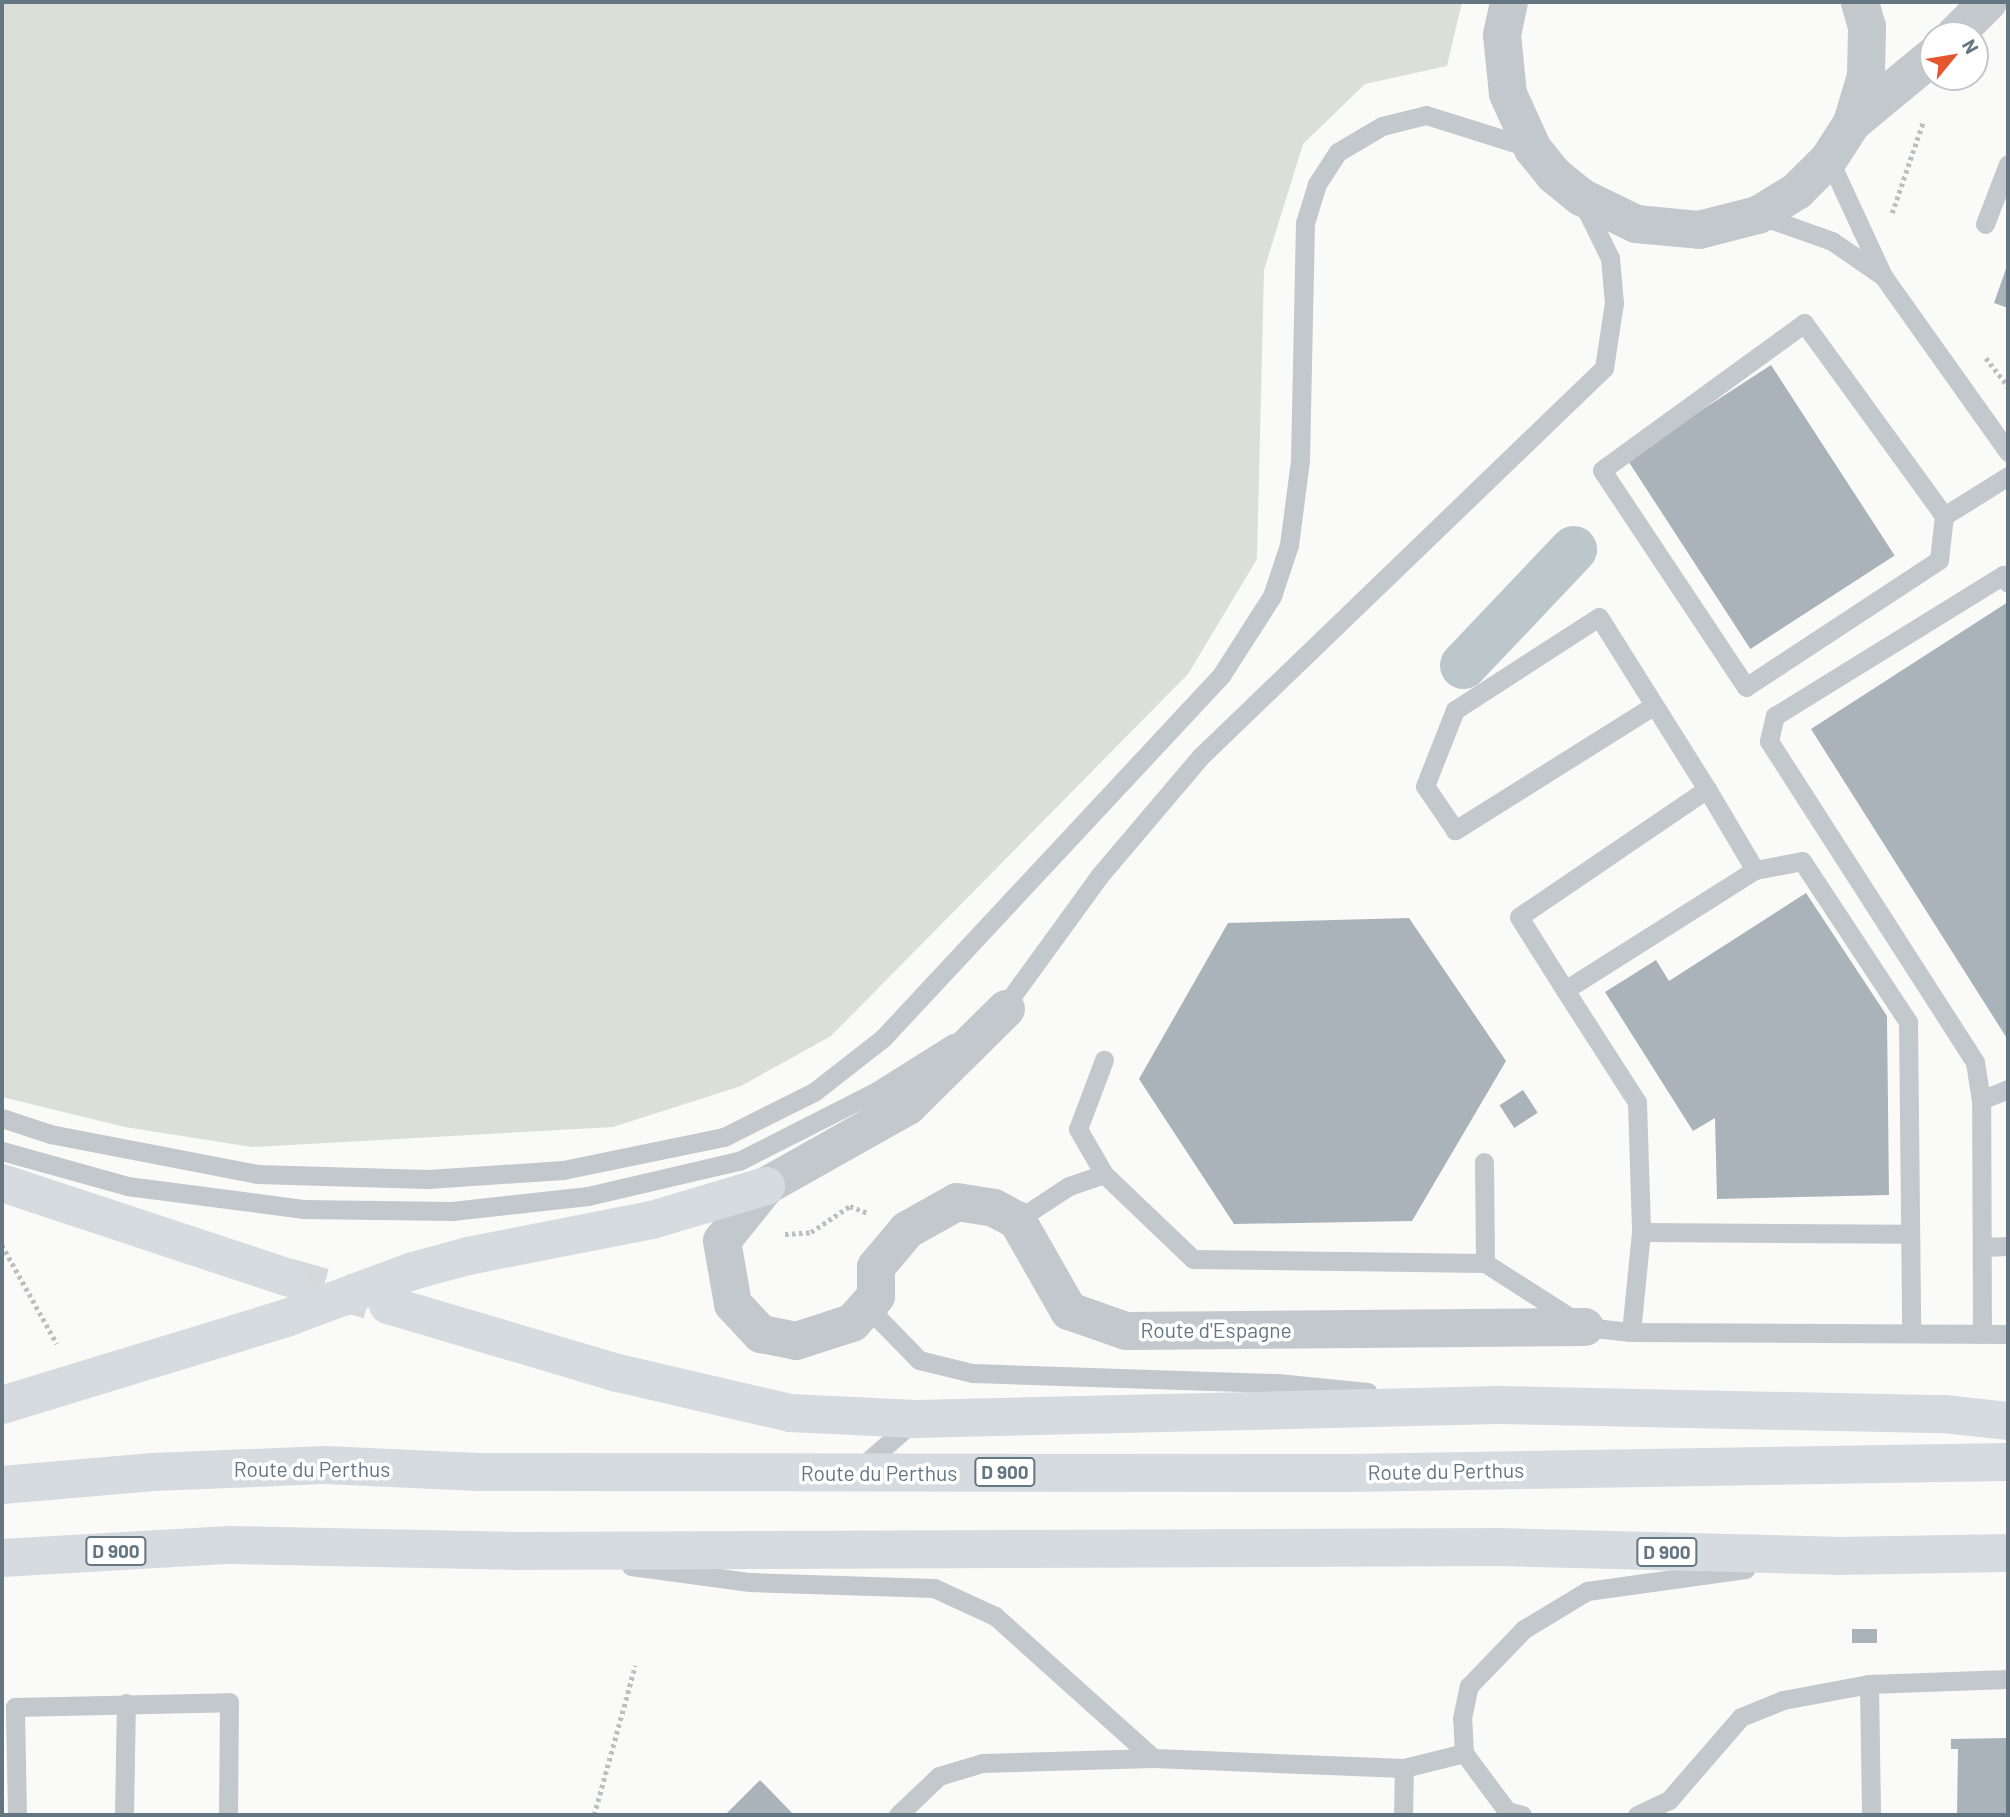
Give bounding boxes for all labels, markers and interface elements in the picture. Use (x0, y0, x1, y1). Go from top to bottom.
north arrow (1919, 21, 1989, 91)
text: N (1958, 35, 1984, 57)
street label: Route d'Espagne (1140, 1317, 1292, 1343)
street label: Route du Perthus (234, 1456, 390, 1482)
road number: D 900 (974, 1456, 1036, 1488)
street label: Route du Perthus (1367, 1457, 1525, 1485)
street label: Route du Perthus (801, 1460, 957, 1486)
road number: D 900 (85, 1536, 148, 1567)
road number: D 900 (1636, 1536, 1698, 1568)

